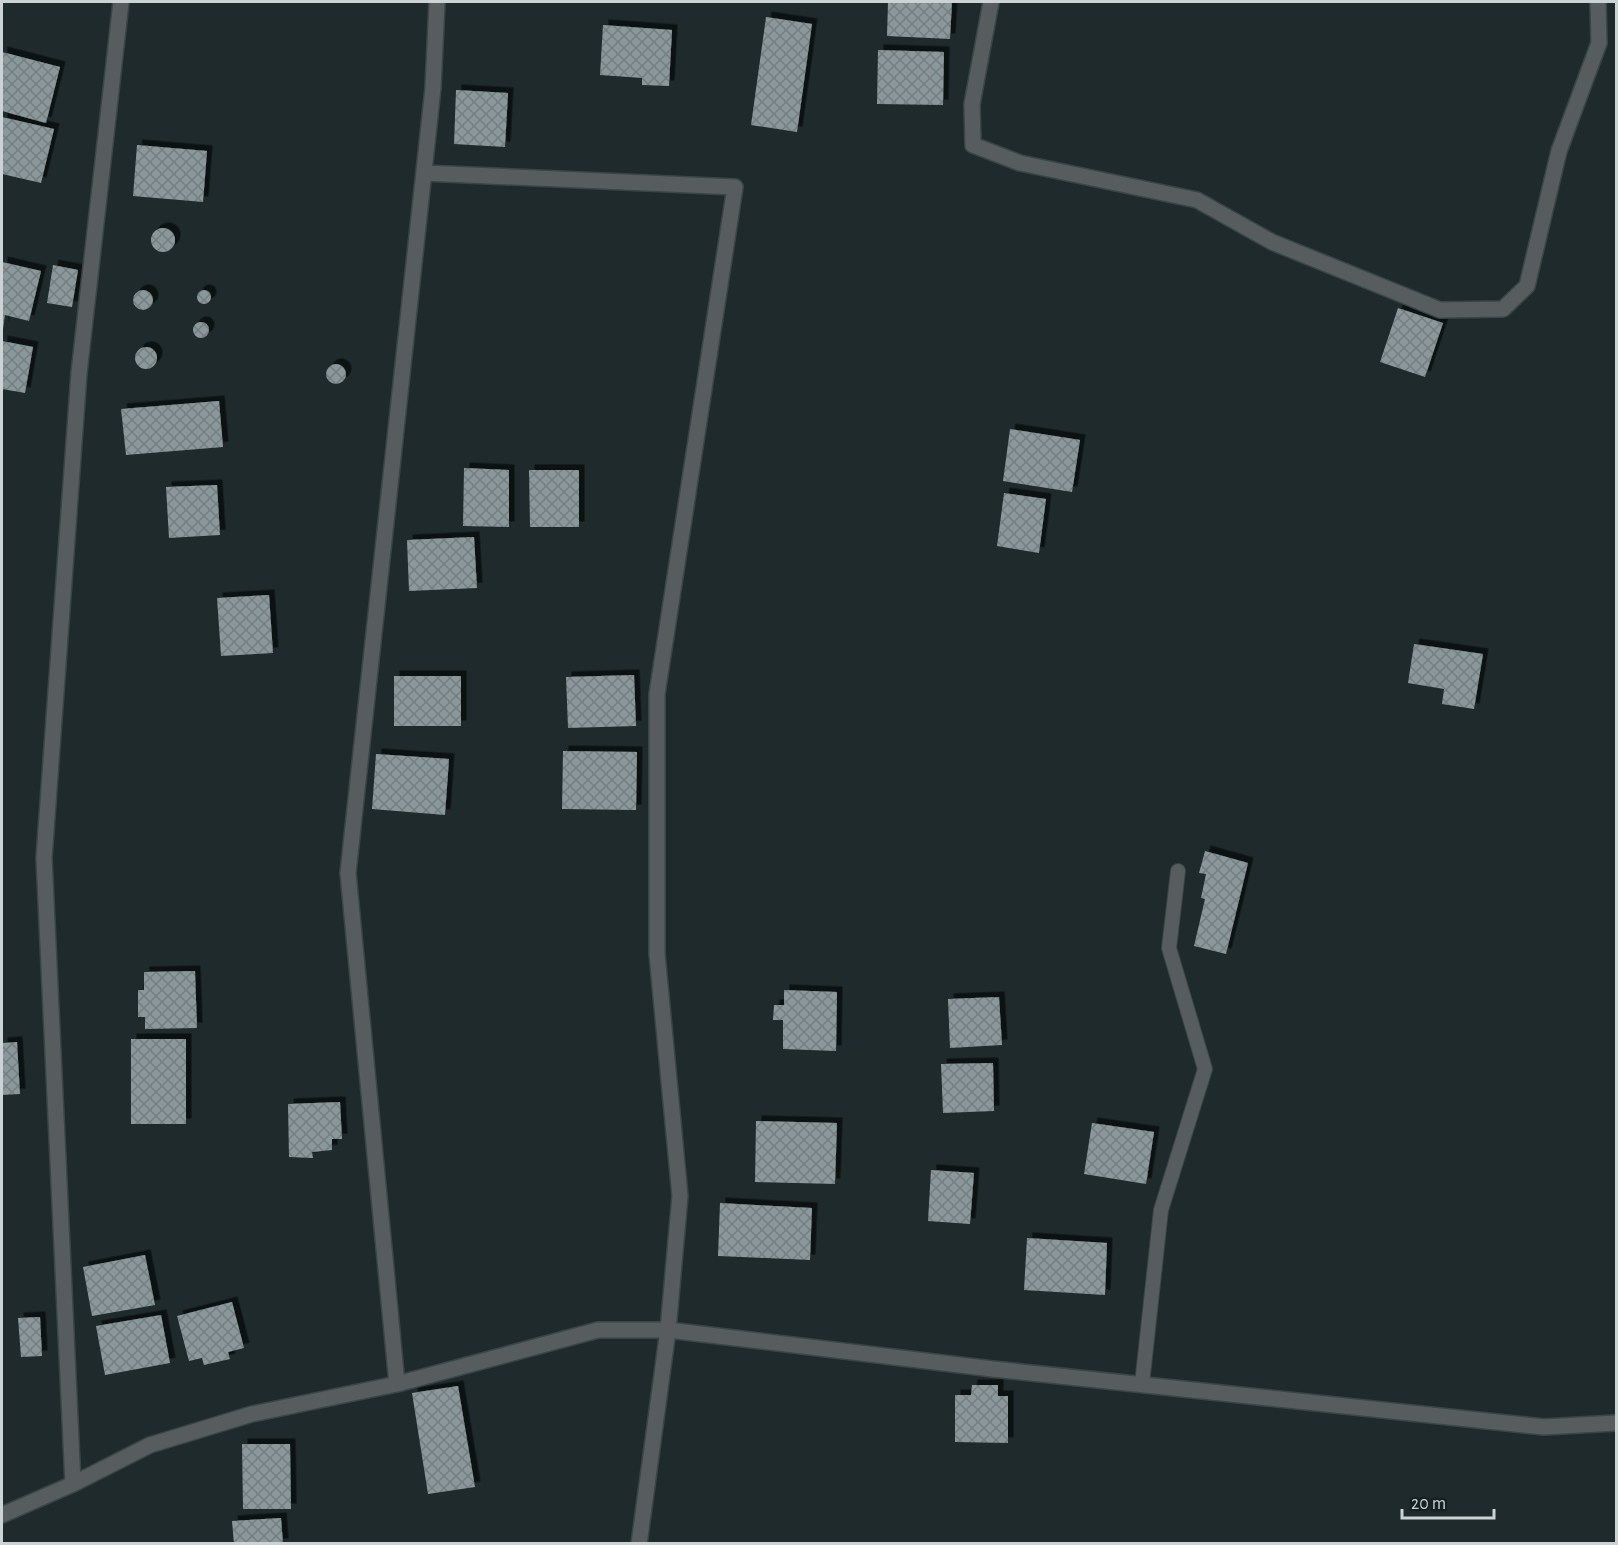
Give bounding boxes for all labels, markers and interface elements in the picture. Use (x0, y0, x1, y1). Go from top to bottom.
scale bar (1402, 1482, 1494, 1520)
text: 20 m (1411, 1495, 1446, 1513)

